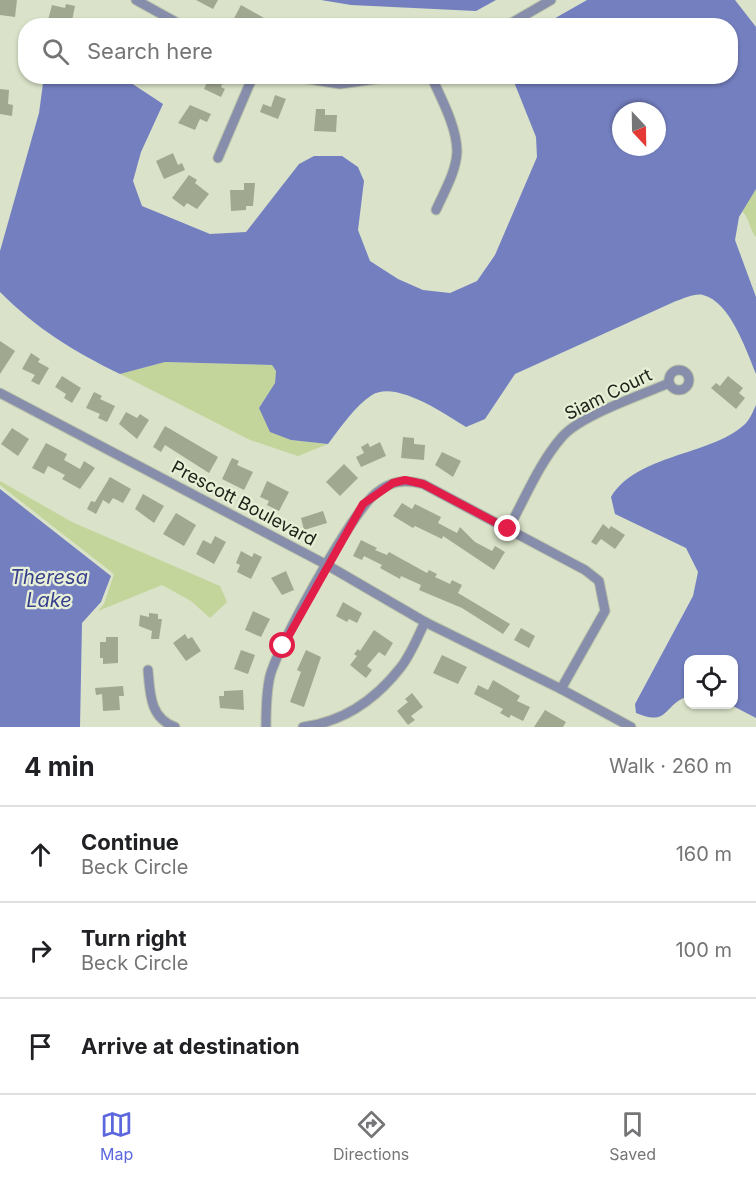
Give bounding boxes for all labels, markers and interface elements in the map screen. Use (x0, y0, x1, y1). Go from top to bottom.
search box (18, 18, 738, 84)
icon: search (39, 35, 72, 68)
text: Search here (87, 38, 213, 64)
north arrow (612, 102, 666, 156)
street label: Siam Court (561, 364, 655, 424)
street label: Prescott Boulevard (168, 456, 320, 550)
route end (494, 515, 520, 541)
water label: Theresa Lake (10, 565, 88, 612)
route start (269, 632, 295, 658)
map controls (684, 655, 738, 709)
button: locate (684, 655, 738, 709)
text: 4 min (24, 751, 95, 782)
text: Walk · 260 m (609, 754, 732, 778)
text: Continue (81, 829, 179, 855)
icon: ahead (24, 838, 57, 871)
text: 160 m (676, 842, 732, 866)
text: Beck Circle (81, 855, 188, 879)
text: Turn right (81, 925, 187, 951)
icon: right (24, 934, 57, 967)
text: 100 m (675, 938, 732, 962)
text: Beck Circle (81, 951, 188, 975)
icon: arrive (24, 1030, 57, 1063)
text: Arrive at destination (81, 1033, 300, 1059)
tab: Map (100, 1108, 133, 1164)
tab: Directions (333, 1108, 409, 1164)
tab: Saved (609, 1108, 656, 1164)

